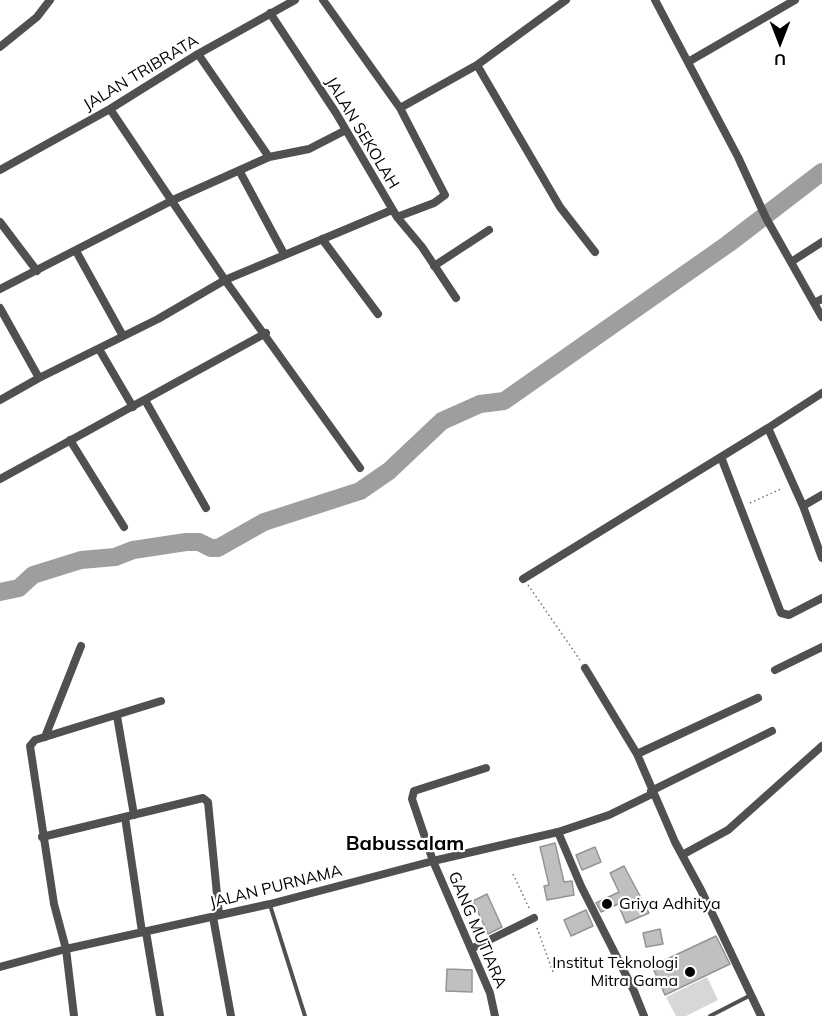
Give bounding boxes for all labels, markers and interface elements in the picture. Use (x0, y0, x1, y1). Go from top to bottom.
north arrow (750, 12, 810, 72)
street label: JALAN TRIBRATA (80, 31, 202, 115)
text: U (774, 50, 786, 70)
street label: JALAN SEKOLAH (321, 74, 403, 192)
district label: Babussalam (346, 832, 464, 856)
street label: JALAN PURNAMA (208, 861, 344, 913)
street label: GANG MUTIARA (444, 869, 510, 991)
place label: Griya Adhitya (619, 894, 721, 914)
marker: Griya Adhitya (600, 897, 614, 911)
place label: Institut Teknologi Mitra Gama (552, 953, 678, 991)
marker: Institut Teknologi Mitra Gama (683, 965, 697, 979)

